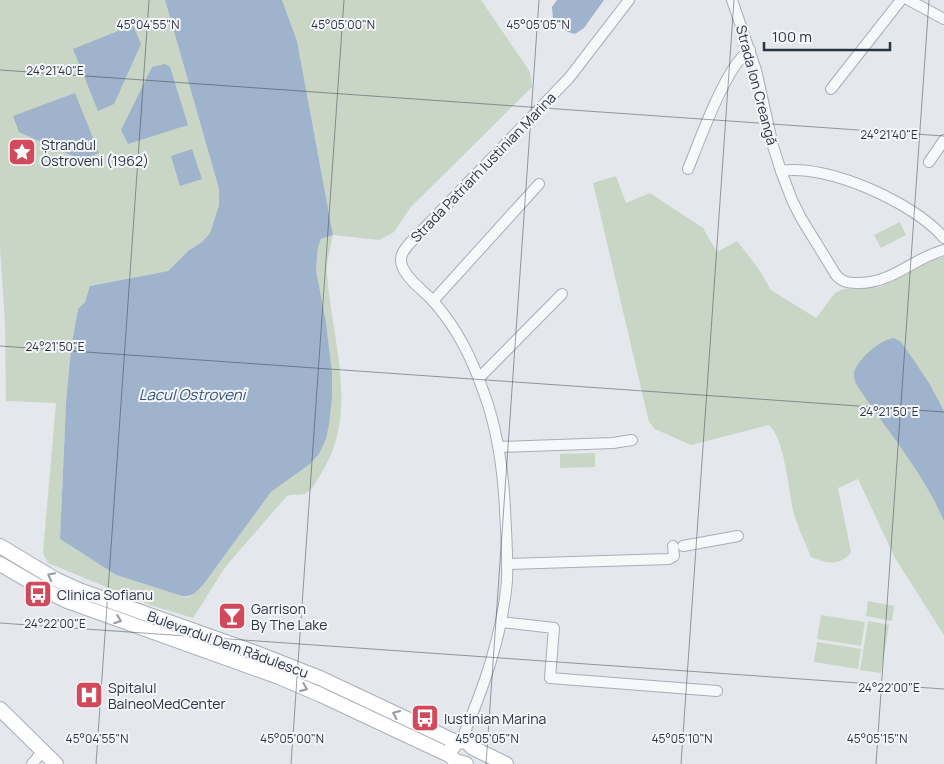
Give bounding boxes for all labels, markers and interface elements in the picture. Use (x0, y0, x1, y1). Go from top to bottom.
text: 45°04'55"N (117, 16, 179, 33)
text: 45°05'00"N (311, 16, 375, 33)
text: 45°05'05"N (506, 16, 570, 33)
scale bar (764, 20, 890, 52)
street label: Strada Ion Creangă (732, 23, 782, 147)
text: 100 m (772, 26, 812, 47)
text: 24°21'40"E (26, 62, 84, 79)
street label: Strada Patriarh Iustinian Marina (406, 88, 560, 246)
text: 24°21'40"E (860, 126, 918, 143)
place label: Ștrandul Ostroveni (1962) (41, 135, 149, 170)
place icon: Ștrandul Ostroveni (1962) (7, 137, 37, 167)
text: 24°21'50"E (26, 338, 85, 355)
water label: Lacul Ostroveni (139, 384, 248, 405)
text: 24°21'50"E (860, 403, 919, 420)
one-way arrow (47, 572, 56, 582)
bus stop icon: Clinica Sofianu (23, 579, 53, 609)
place label: Clinica Sofianu (57, 585, 153, 604)
place label: Garrison By The Lake (251, 599, 327, 634)
bar icon: Garrison By The Lake (217, 601, 247, 631)
street label: Bulevardul Dem Rădulescu (145, 606, 311, 682)
one-way arrow (113, 614, 122, 624)
text: 24°22'00"E (24, 615, 86, 632)
place label: Spitalul BalneoMedCenter (108, 678, 225, 713)
text: 24°22'00"E (858, 679, 920, 696)
hospital icon: Spitalul BalneoMedCenter (74, 680, 104, 710)
one-way arrow (299, 681, 308, 692)
bus stop icon: Iustinian Marina (410, 703, 440, 733)
place label: Iustinian Marina (444, 709, 546, 728)
one-way arrow (393, 710, 402, 720)
text: 45°04'55"N (66, 730, 128, 747)
text: 45°05'00"N (260, 730, 324, 747)
text: 45°05'05"N (455, 730, 519, 747)
text: 45°05'10"N (651, 730, 713, 747)
text: 45°05'15"N (847, 730, 907, 747)

